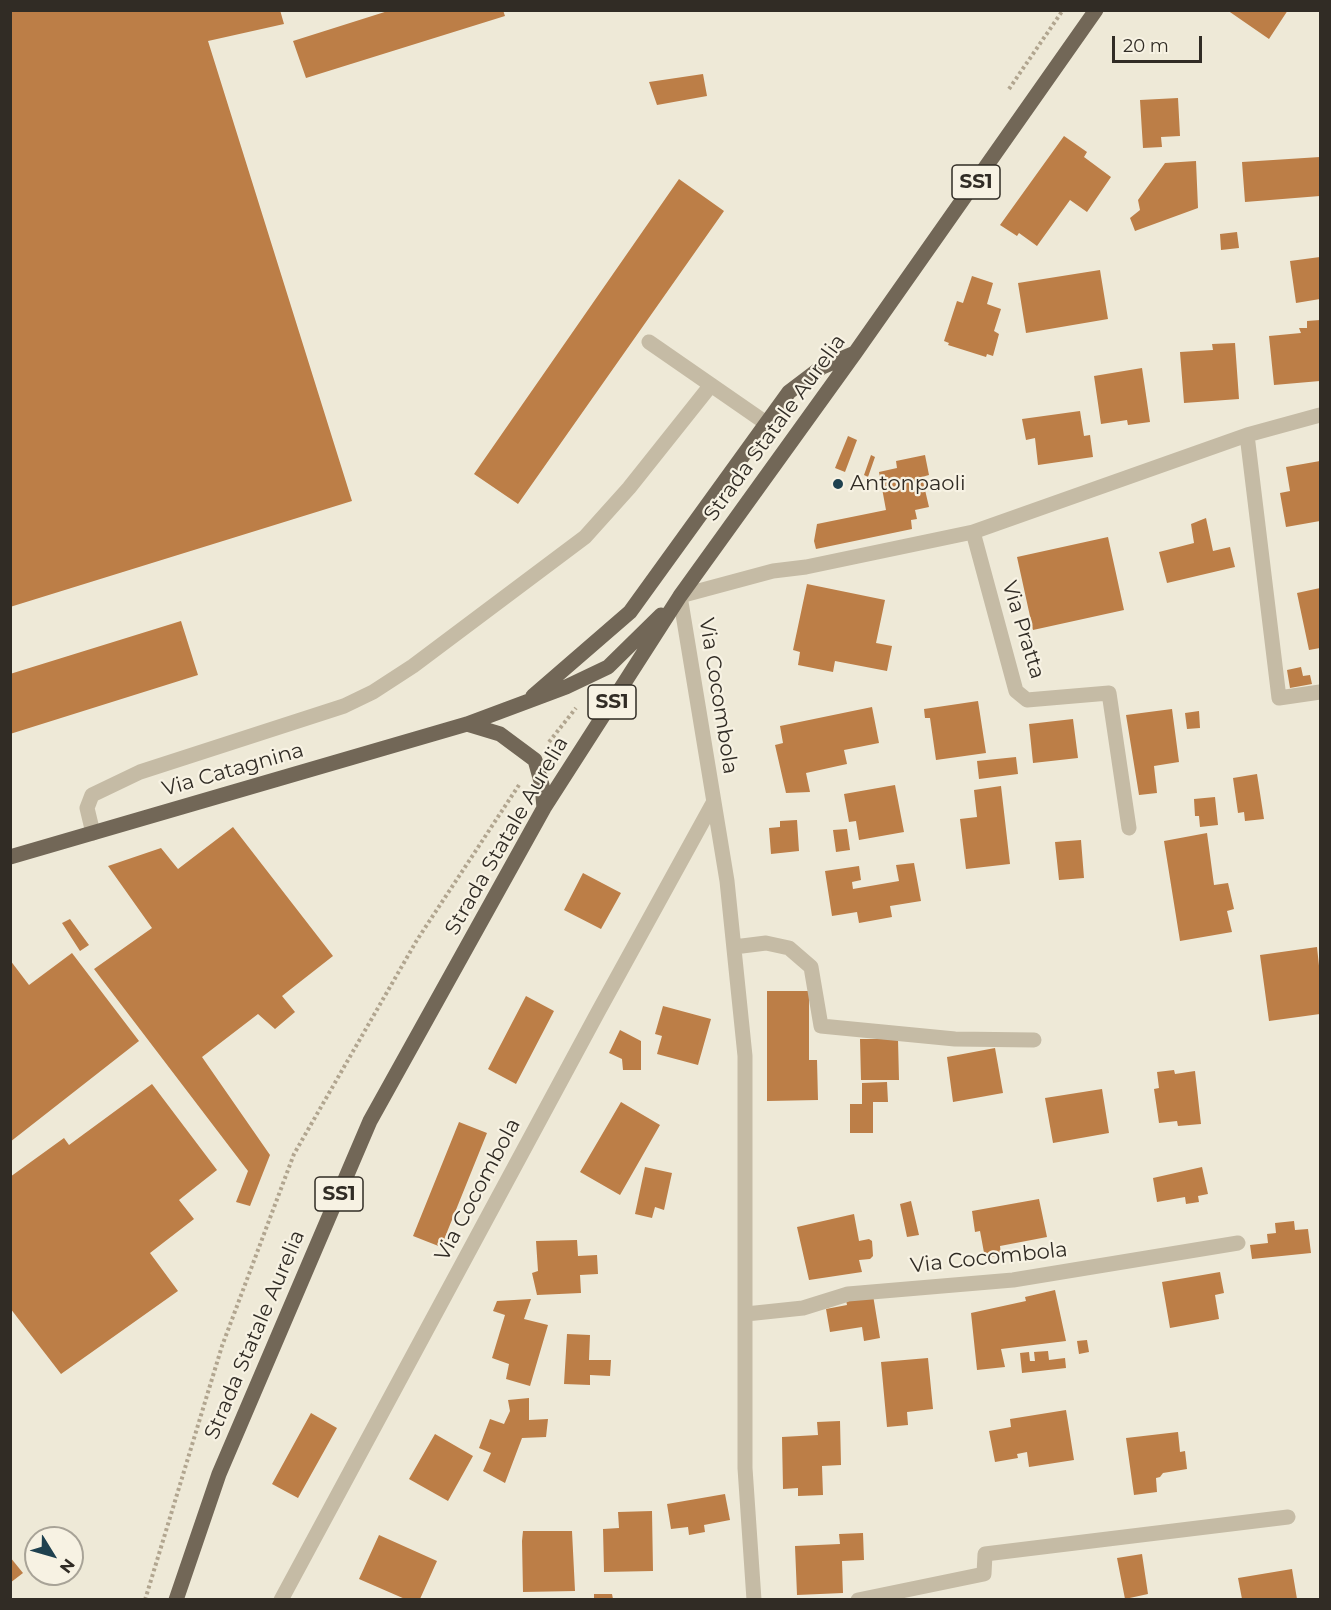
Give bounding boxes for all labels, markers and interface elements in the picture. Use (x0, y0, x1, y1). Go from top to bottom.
scale bar (1115, 24, 1205, 62)
text: 20 m (1123, 35, 1169, 57)
road number: SS1 (952, 165, 1000, 199)
street label: Strada Statale Aurelia (699, 330, 851, 526)
place label: Antonpaoli (850, 471, 966, 497)
marker: Antonpaoli (831, 477, 845, 491)
street label: Via Pratta (996, 578, 1050, 682)
street label: Via Cocombola (693, 616, 743, 776)
road number: SS1 (588, 685, 636, 719)
street label: Strada Statale Aurelia (440, 732, 574, 940)
street label: Via Catagnina (159, 738, 307, 802)
street label: Via Cocombola (430, 1114, 526, 1266)
road number: SS1 (315, 1177, 363, 1211)
street label: Strada Statale Aurelia (199, 1227, 311, 1443)
street label: Via Cocombola (909, 1237, 1069, 1279)
north arrow (24, 1526, 84, 1586)
text: N (56, 1555, 79, 1577)

